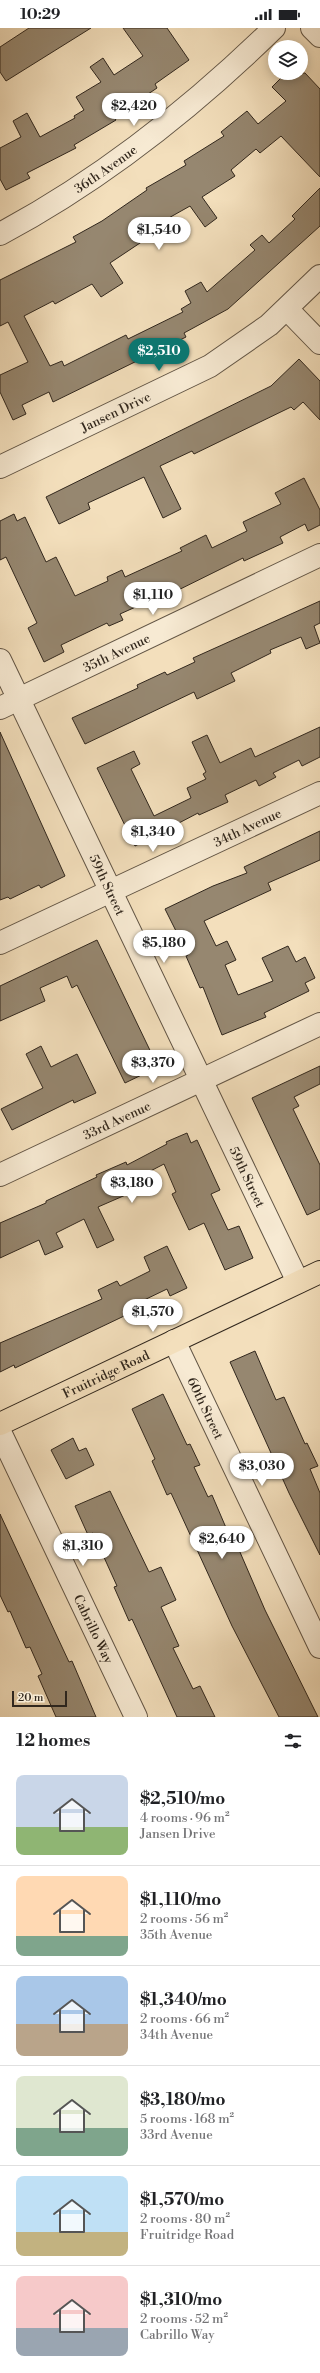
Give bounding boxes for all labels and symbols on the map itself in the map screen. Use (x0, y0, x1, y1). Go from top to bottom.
pin: $2,420 (101, 93, 167, 127)
street label: 36th Avenue (71, 142, 141, 197)
pin: $1,540 (126, 217, 192, 251)
pin: $2,510 (126, 338, 192, 372)
street label: Jansen Drive (77, 389, 154, 436)
pin: $1,110 (120, 582, 186, 616)
street label: 35th Avenue (81, 630, 153, 676)
street label: 34th Avenue (211, 805, 285, 851)
pin: $1,340 (120, 819, 186, 853)
street label: 59th Street (85, 852, 128, 918)
pin: $5,180 (131, 930, 197, 964)
pin: $3,370 (120, 1050, 186, 1084)
street label: 33rd Avenue (81, 1098, 154, 1144)
street label: 59th Street (225, 1144, 268, 1211)
pin: $3,180 (99, 1170, 165, 1204)
pin: $1,570 (120, 1299, 186, 1333)
street label: Fruitridge Road (60, 1347, 153, 1402)
street label: 60th Street (183, 1375, 227, 1442)
pin: $3,030 (229, 1453, 295, 1487)
pin: $2,640 (189, 1526, 255, 1560)
pin: $1,310 (50, 1533, 116, 1567)
street label: Cabrillo Way (70, 1592, 117, 1667)
scale bar (12, 1689, 67, 1708)

